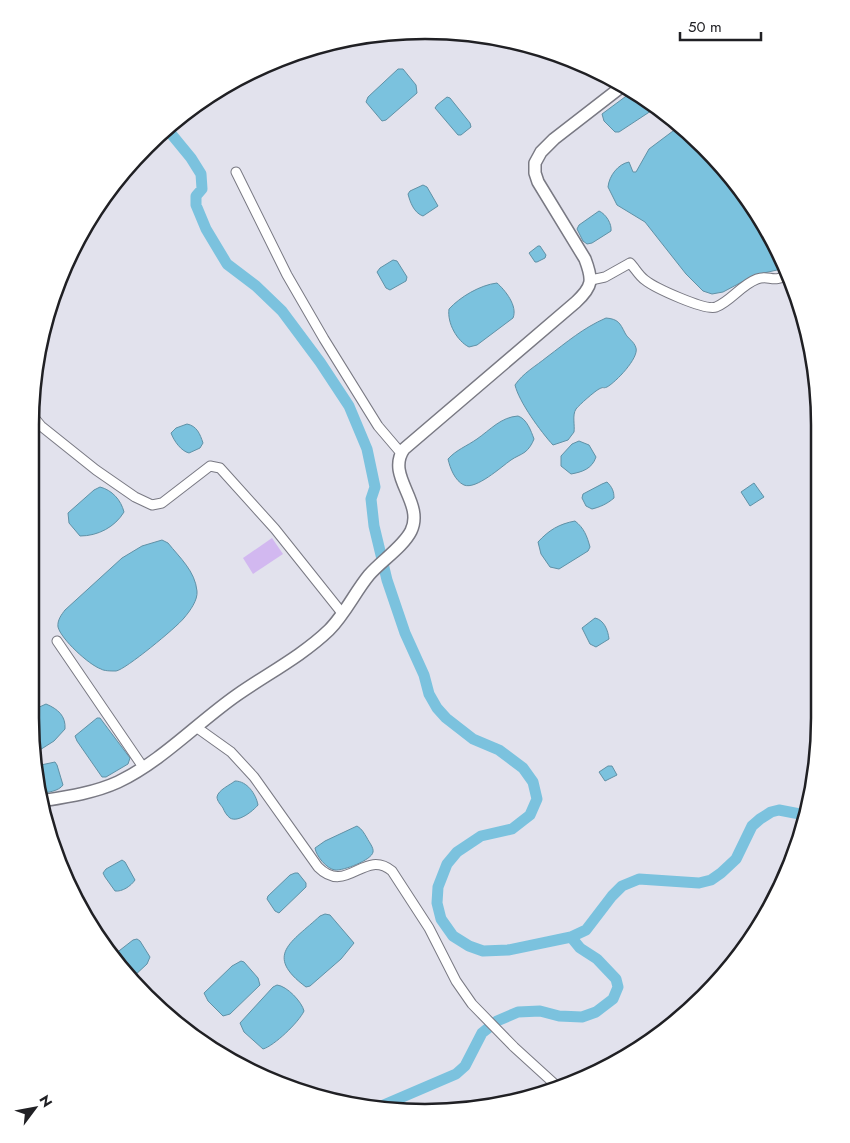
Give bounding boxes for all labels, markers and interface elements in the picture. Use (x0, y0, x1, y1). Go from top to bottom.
scale bar (680, 10, 761, 42)
text: 50 m (688, 16, 722, 38)
north arrow (10, 1083, 60, 1133)
text: N (35, 1091, 57, 1111)

